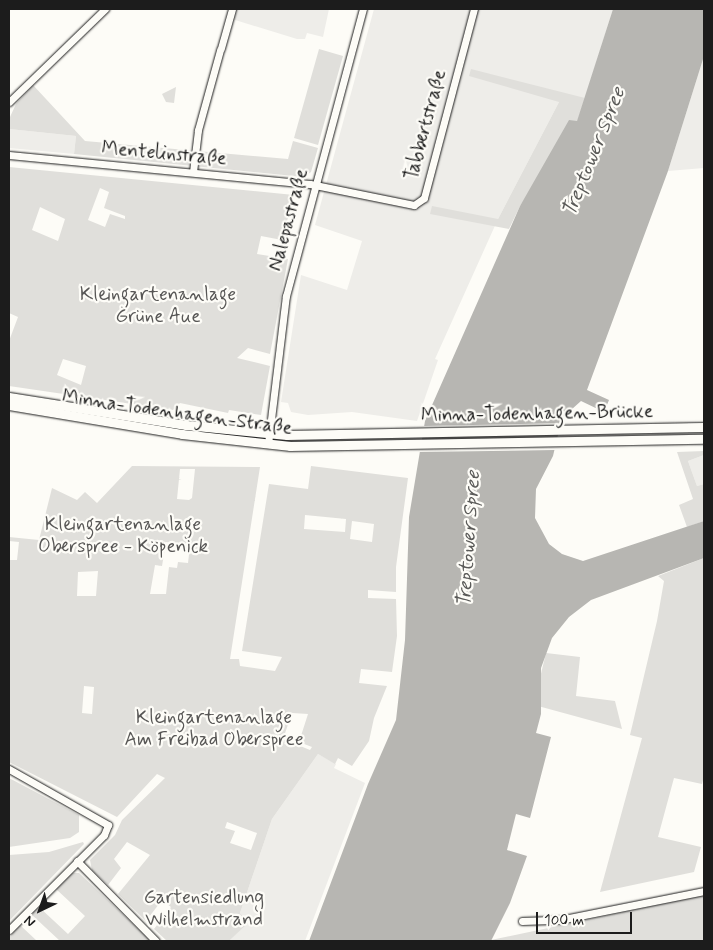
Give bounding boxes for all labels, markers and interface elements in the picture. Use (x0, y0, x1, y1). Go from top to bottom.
street label: Tabbertstraße (400, 67, 452, 183)
water label: Treptower Spree (557, 84, 631, 220)
street label: Mentelinstraße (101, 137, 227, 171)
street label: Nalepastraße (264, 166, 314, 274)
park label: Kleingartenanlage Grüne Aue (80, 284, 236, 328)
street label: Minna-Todenhagen-Straße (61, 386, 293, 440)
street label: Minna-Todenhagen-Brücke (421, 401, 653, 427)
water label: Treptower Spree (452, 470, 486, 608)
park label: Kleingartenanlage Oberspree - Köpenick (38, 514, 208, 558)
park label: Kleingartenanlage Am Freibad Oberspree (125, 707, 303, 751)
north arrow (15, 885, 65, 935)
park label: Gartensiedlung Wilhelmstrand (144, 887, 264, 931)
scale bar (538, 902, 634, 934)
text: N (20, 911, 39, 931)
text: 100 m (544, 911, 584, 931)

